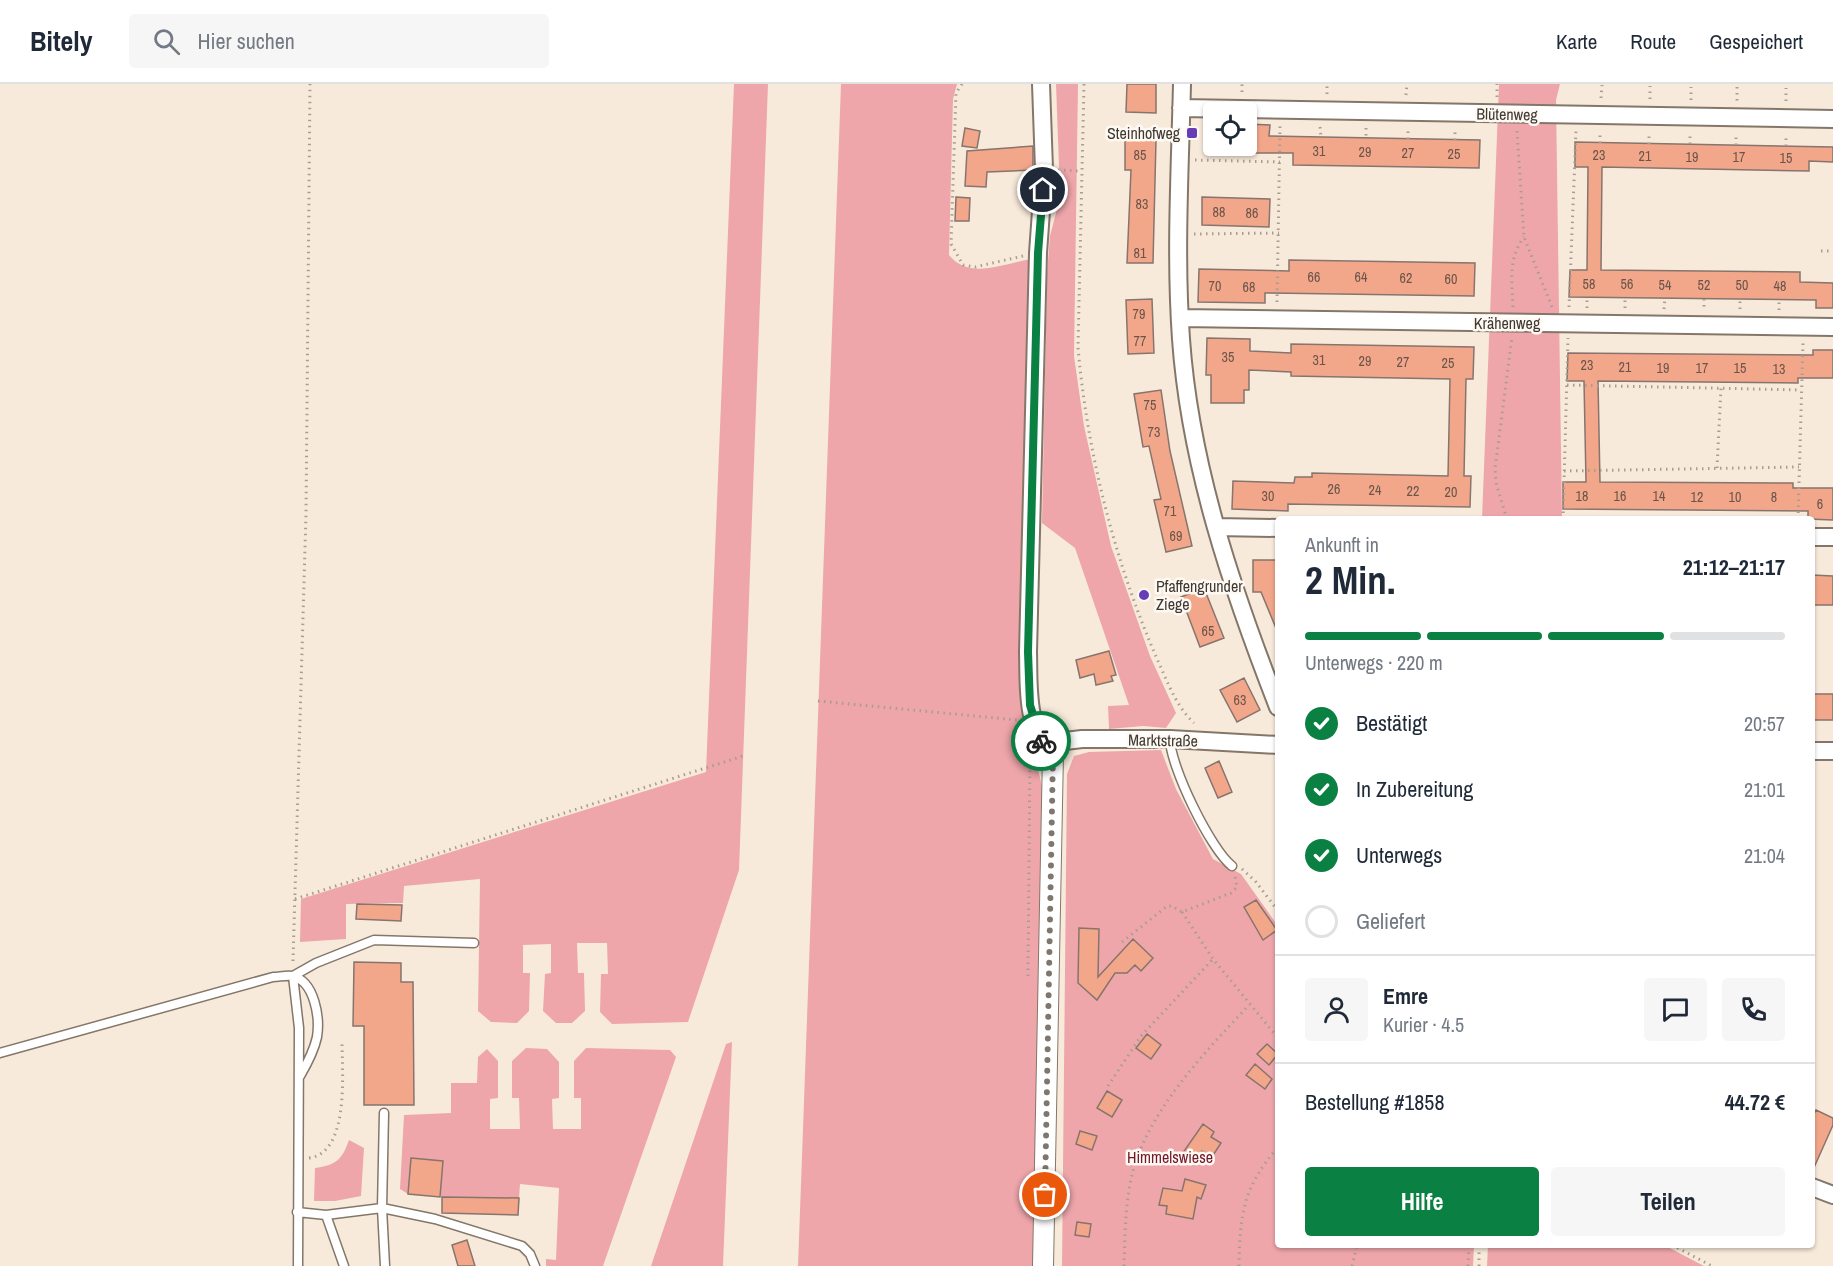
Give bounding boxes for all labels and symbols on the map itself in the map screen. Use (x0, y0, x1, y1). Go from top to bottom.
street label: Blütenweg (1476, 102, 1539, 126)
place label: Steinhofweg (1107, 122, 1181, 144)
marker: Steinhofweg (1185, 126, 1199, 140)
house number: 31 (1313, 142, 1326, 160)
house number: 29 (1359, 143, 1371, 161)
house number: 27 (1402, 144, 1414, 162)
house number: 25 (1448, 145, 1460, 163)
house number: 85 (1134, 146, 1146, 164)
house number: 23 (1593, 146, 1605, 164)
house number: 21 (1639, 147, 1652, 165)
house number: 19 (1686, 148, 1698, 166)
house number: 17 (1733, 148, 1745, 166)
house number: 15 (1780, 149, 1792, 167)
pin (1017, 164, 1068, 215)
house number: 83 (1136, 195, 1148, 213)
house number: 88 (1213, 203, 1225, 221)
house number: 86 (1246, 204, 1258, 222)
house number: 81 (1134, 244, 1147, 262)
house number: 66 (1308, 268, 1320, 286)
house number: 64 (1355, 268, 1368, 286)
house number: 62 (1400, 269, 1412, 287)
house number: 60 (1445, 270, 1457, 288)
house number: 58 (1583, 275, 1595, 293)
house number: 56 (1621, 275, 1633, 293)
house number: 54 (1659, 276, 1672, 294)
house number: 52 (1698, 276, 1710, 294)
house number: 50 (1736, 276, 1748, 294)
house number: 70 (1209, 277, 1221, 295)
house number: 48 (1774, 277, 1786, 295)
house number: 68 (1243, 278, 1255, 296)
house number: 79 (1133, 305, 1145, 323)
street label: Krähenweg (1474, 312, 1541, 334)
house number: 77 (1134, 332, 1146, 350)
house number: 35 (1222, 348, 1234, 366)
house number: 31 (1313, 351, 1326, 369)
house number: 29 (1359, 352, 1371, 370)
house number: 27 (1397, 353, 1409, 371)
house number: 25 (1442, 354, 1454, 372)
house number: 23 (1581, 356, 1593, 374)
house number: 21 (1619, 358, 1632, 376)
house number: 19 (1657, 359, 1669, 377)
house number: 17 (1696, 359, 1708, 377)
house number: 15 (1734, 359, 1746, 377)
house number: 13 (1773, 360, 1785, 378)
house number: 75 (1144, 396, 1156, 414)
house number: 73 (1148, 423, 1160, 441)
house number: 26 (1328, 480, 1340, 498)
house number: 24 (1369, 481, 1382, 499)
house number: 22 (1407, 482, 1419, 500)
house number: 20 (1445, 483, 1457, 501)
house number: 30 (1262, 487, 1274, 505)
house number: 18 (1576, 487, 1588, 505)
house number: 16 (1614, 487, 1626, 505)
house number: 14 (1653, 487, 1666, 505)
house number: 12 (1691, 488, 1703, 506)
house number: 10 (1729, 488, 1741, 506)
house number: 8 (1771, 488, 1777, 506)
house number: 6 (1817, 495, 1823, 513)
house number: 71 (1164, 502, 1177, 520)
house number: 69 (1170, 527, 1182, 545)
place label: Pfaffengrunder Ziege (1156, 575, 1243, 615)
marker: Pfaffengrunder Ziege (1137, 588, 1151, 602)
house number: 65 (1202, 622, 1214, 640)
house number: 63 (1234, 691, 1246, 709)
courier (1011, 711, 1071, 771)
street label: Marktstraße (1128, 728, 1198, 752)
park label: Himmelswiese (1127, 1146, 1213, 1168)
pin (1019, 1169, 1070, 1220)

